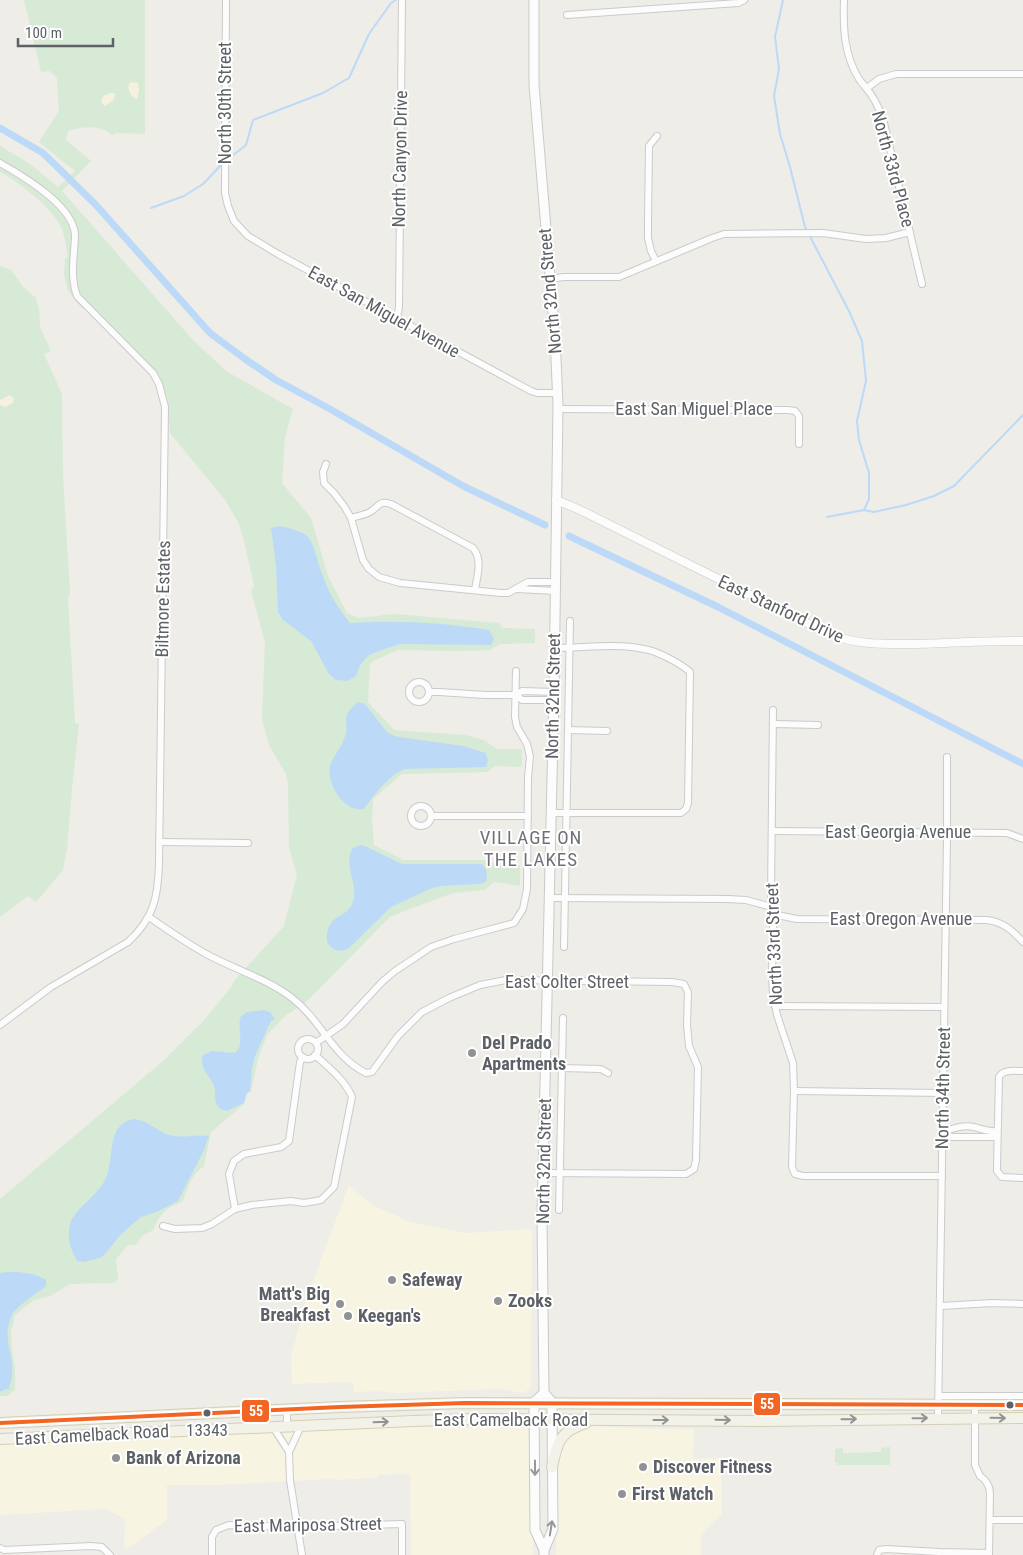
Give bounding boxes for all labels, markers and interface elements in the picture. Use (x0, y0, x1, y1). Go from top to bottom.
scale bar (18, 15, 112, 47)
text: 100 m (25, 24, 62, 42)
street label: North 30th Street (214, 42, 235, 164)
street label: North Canyon Drive (388, 90, 411, 228)
street label: North 33rd Place (868, 108, 919, 229)
street label: North 32nd Street (534, 227, 565, 355)
street label: East San Miguel Avenue (305, 261, 464, 362)
street label: East San Miguel Place (615, 398, 773, 419)
street label: Biltmore Estates (151, 540, 174, 658)
street label: East Stanford Drive (715, 570, 847, 647)
street label: North 32nd Street (541, 633, 564, 759)
street label: East Georgia Avenue (825, 821, 971, 842)
district label: VILLAGE ON THE LAKES (480, 826, 582, 871)
street label: North 33rd Street (761, 882, 786, 1006)
street label: East Oregon Avenue (830, 908, 972, 929)
street label: East Colter Street (505, 971, 629, 992)
street label: North 34th Street (931, 1027, 954, 1149)
place label: Del Prado Apartments (482, 1032, 566, 1074)
marker: Del Prado Apartments (466, 1047, 478, 1059)
street label: North 32nd Street (532, 1098, 555, 1224)
place label: Safeway (402, 1269, 462, 1290)
marker: Safeway (386, 1274, 398, 1286)
place label: Matt's Big Breakfast (259, 1283, 330, 1325)
place label: Zooks (508, 1290, 552, 1311)
marker: Zooks (492, 1295, 504, 1307)
marker: Matt's Big Breakfast (334, 1298, 346, 1310)
place label: Keegan's (358, 1305, 421, 1326)
marker: Keegan's (342, 1310, 354, 1322)
line badge: 55 (753, 1392, 781, 1416)
text: 55 (760, 1396, 774, 1412)
line badge: 55 (241, 1399, 270, 1423)
unlabelled marker (1005, 1400, 1015, 1410)
text: 55 (249, 1403, 263, 1419)
marker: 13343 (202, 1408, 212, 1418)
street label: East Camelback Road (434, 1409, 588, 1430)
one-way arrow (990, 1413, 1006, 1423)
one-way arrow (912, 1414, 928, 1423)
one-way arrow (652, 1415, 669, 1425)
one-way arrow (714, 1415, 730, 1425)
one-way arrow (840, 1415, 856, 1424)
one-way arrow (373, 1418, 389, 1427)
street label: East Camelback Road (14, 1420, 170, 1449)
place label: 13343 (186, 1420, 228, 1440)
place label: Bank of Arizona (126, 1447, 241, 1468)
marker: Bank of Arizona (110, 1452, 122, 1464)
place label: Discover Fitness (653, 1456, 772, 1477)
one-way arrow (530, 1460, 540, 1476)
marker: Discover Fitness (637, 1461, 649, 1473)
place label: First Watch (632, 1483, 713, 1504)
marker: First Watch (616, 1488, 628, 1500)
street label: East Mariposa Street (234, 1513, 382, 1536)
one-way arrow (546, 1520, 556, 1536)

